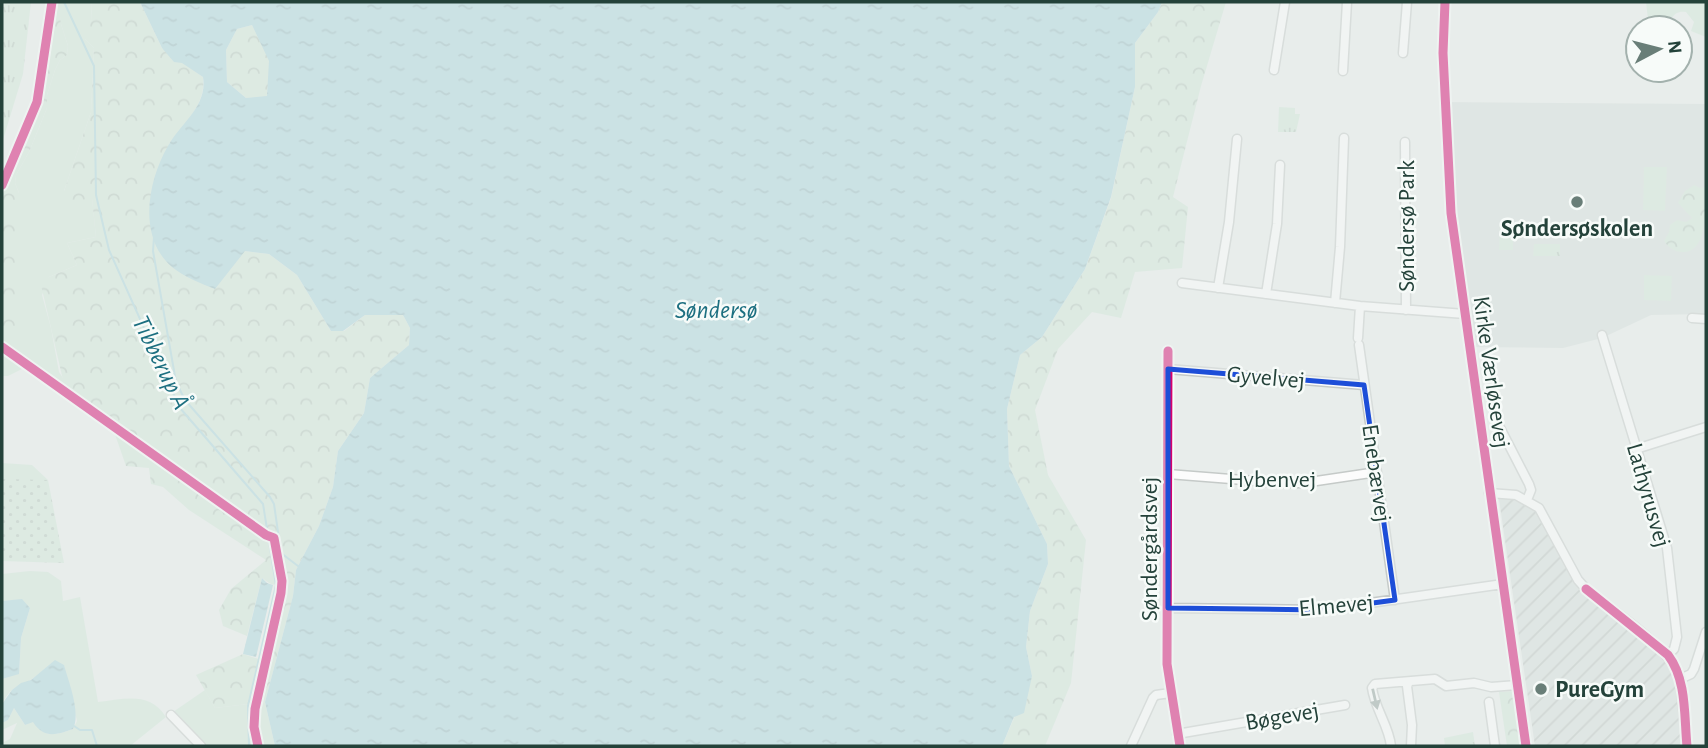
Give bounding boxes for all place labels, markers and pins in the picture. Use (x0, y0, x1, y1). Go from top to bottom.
marker: Søndersøskolen (1569, 194, 1585, 210)
place label: Søndersøskolen (1501, 217, 1653, 241)
place label: PureGym (1555, 678, 1644, 702)
marker: PureGym (1533, 681, 1549, 697)

